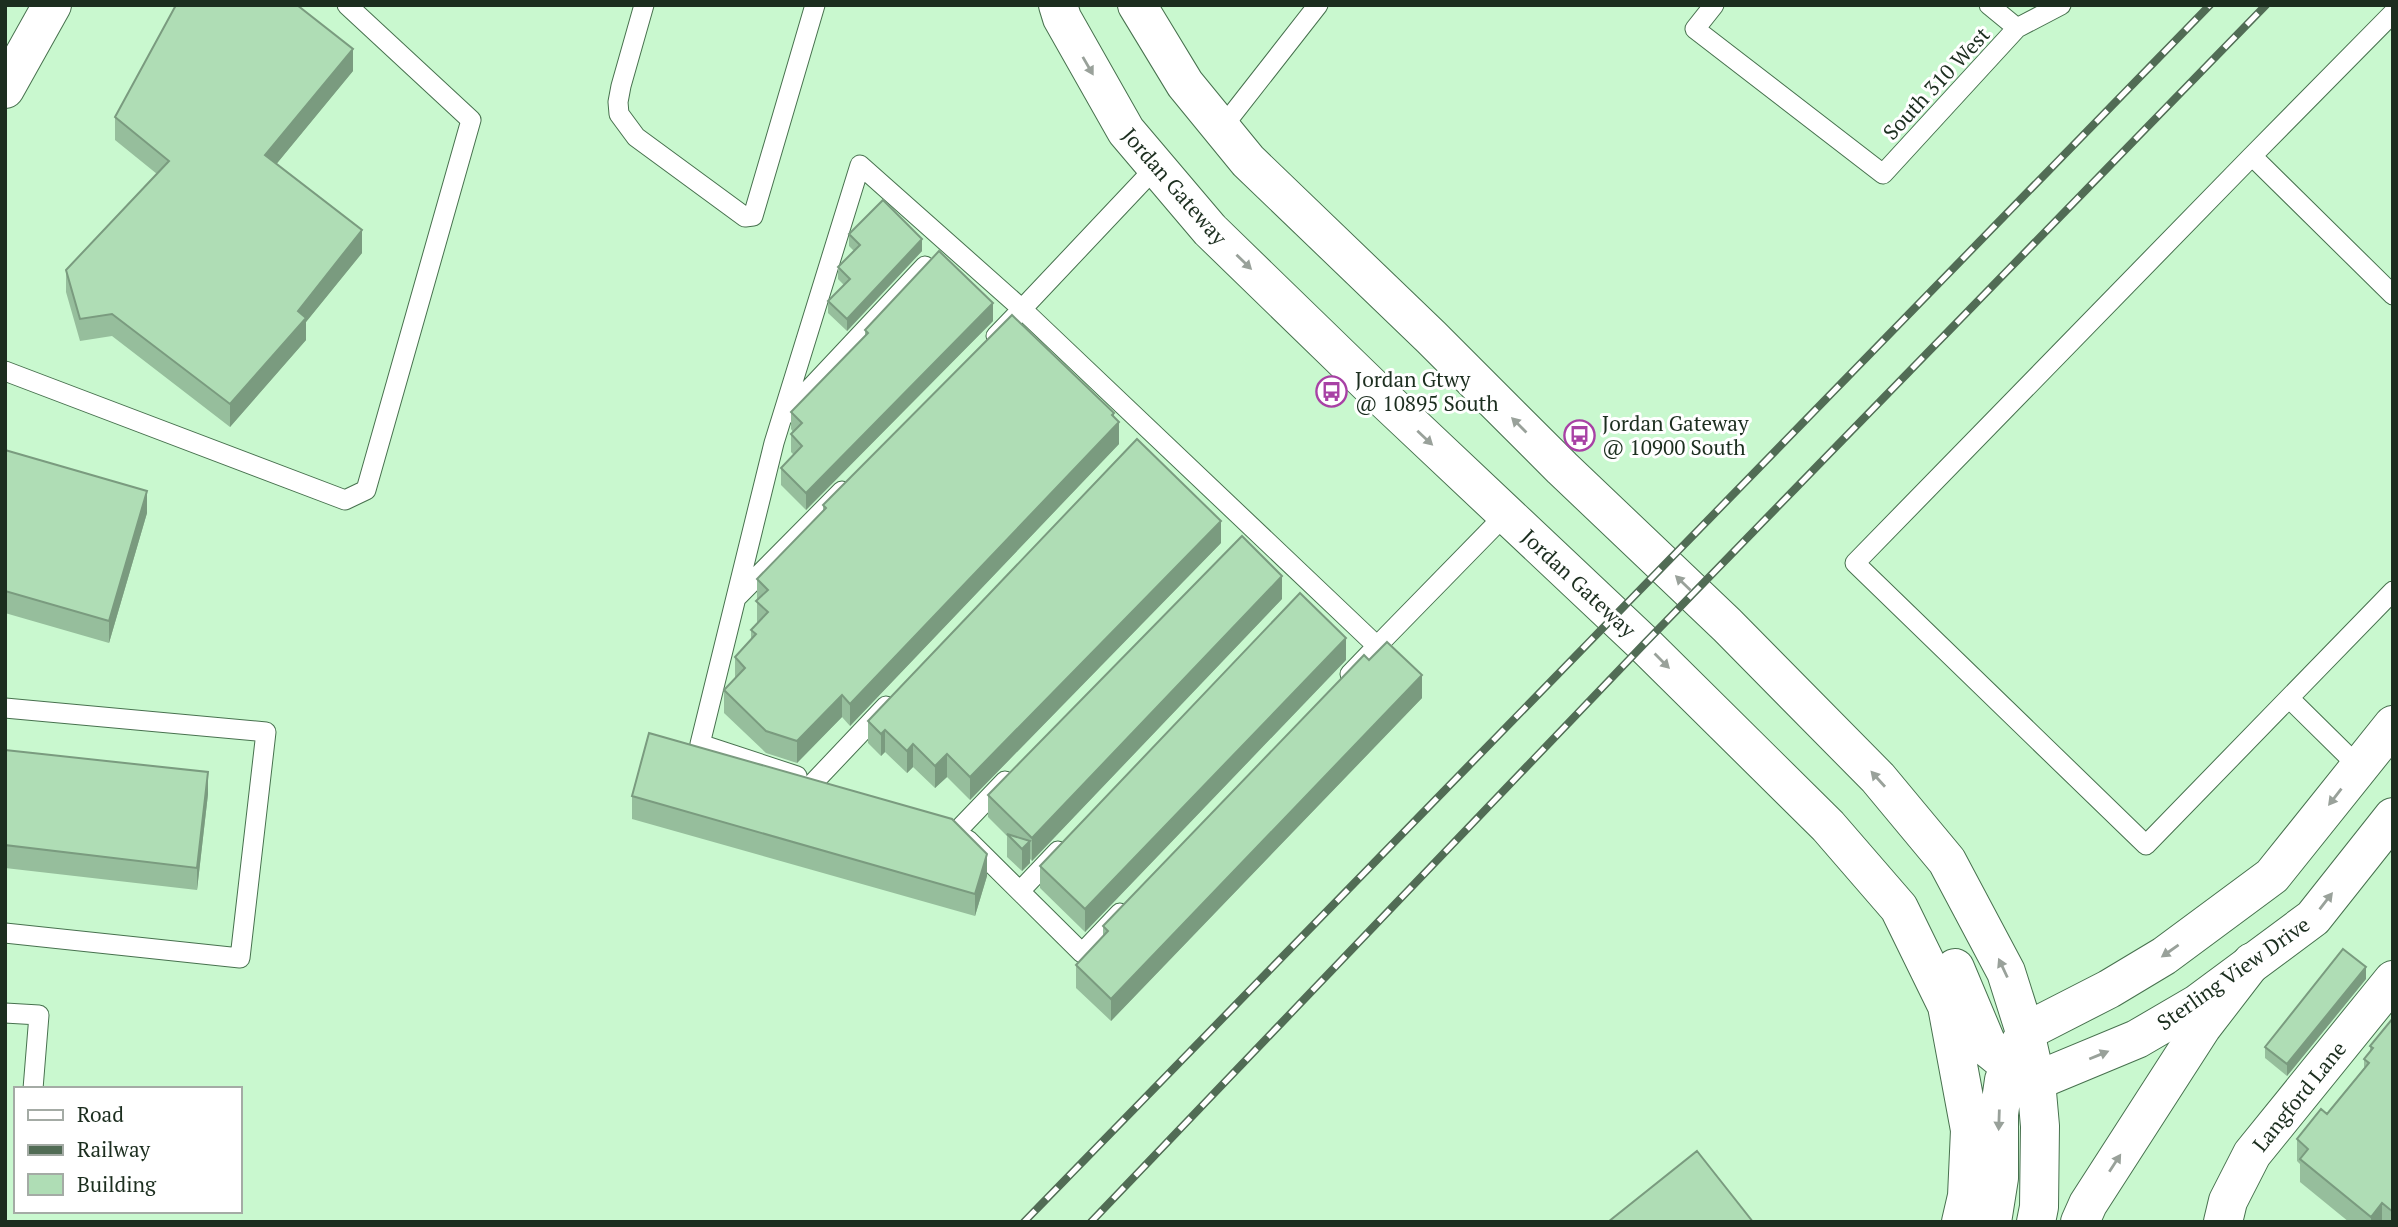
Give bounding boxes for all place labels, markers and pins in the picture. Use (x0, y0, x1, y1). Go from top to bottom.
place label: Jordan Gtwy @ 10895 South (1355, 365, 1499, 417)
bus stop icon: Jordan Gtwy @ 10895 South (1315, 374, 1349, 408)
place label: Jordan Gateway @ 10900 South (1602, 409, 1749, 461)
bus stop icon: Jordan Gateway @ 10900 South (1562, 418, 1596, 452)

